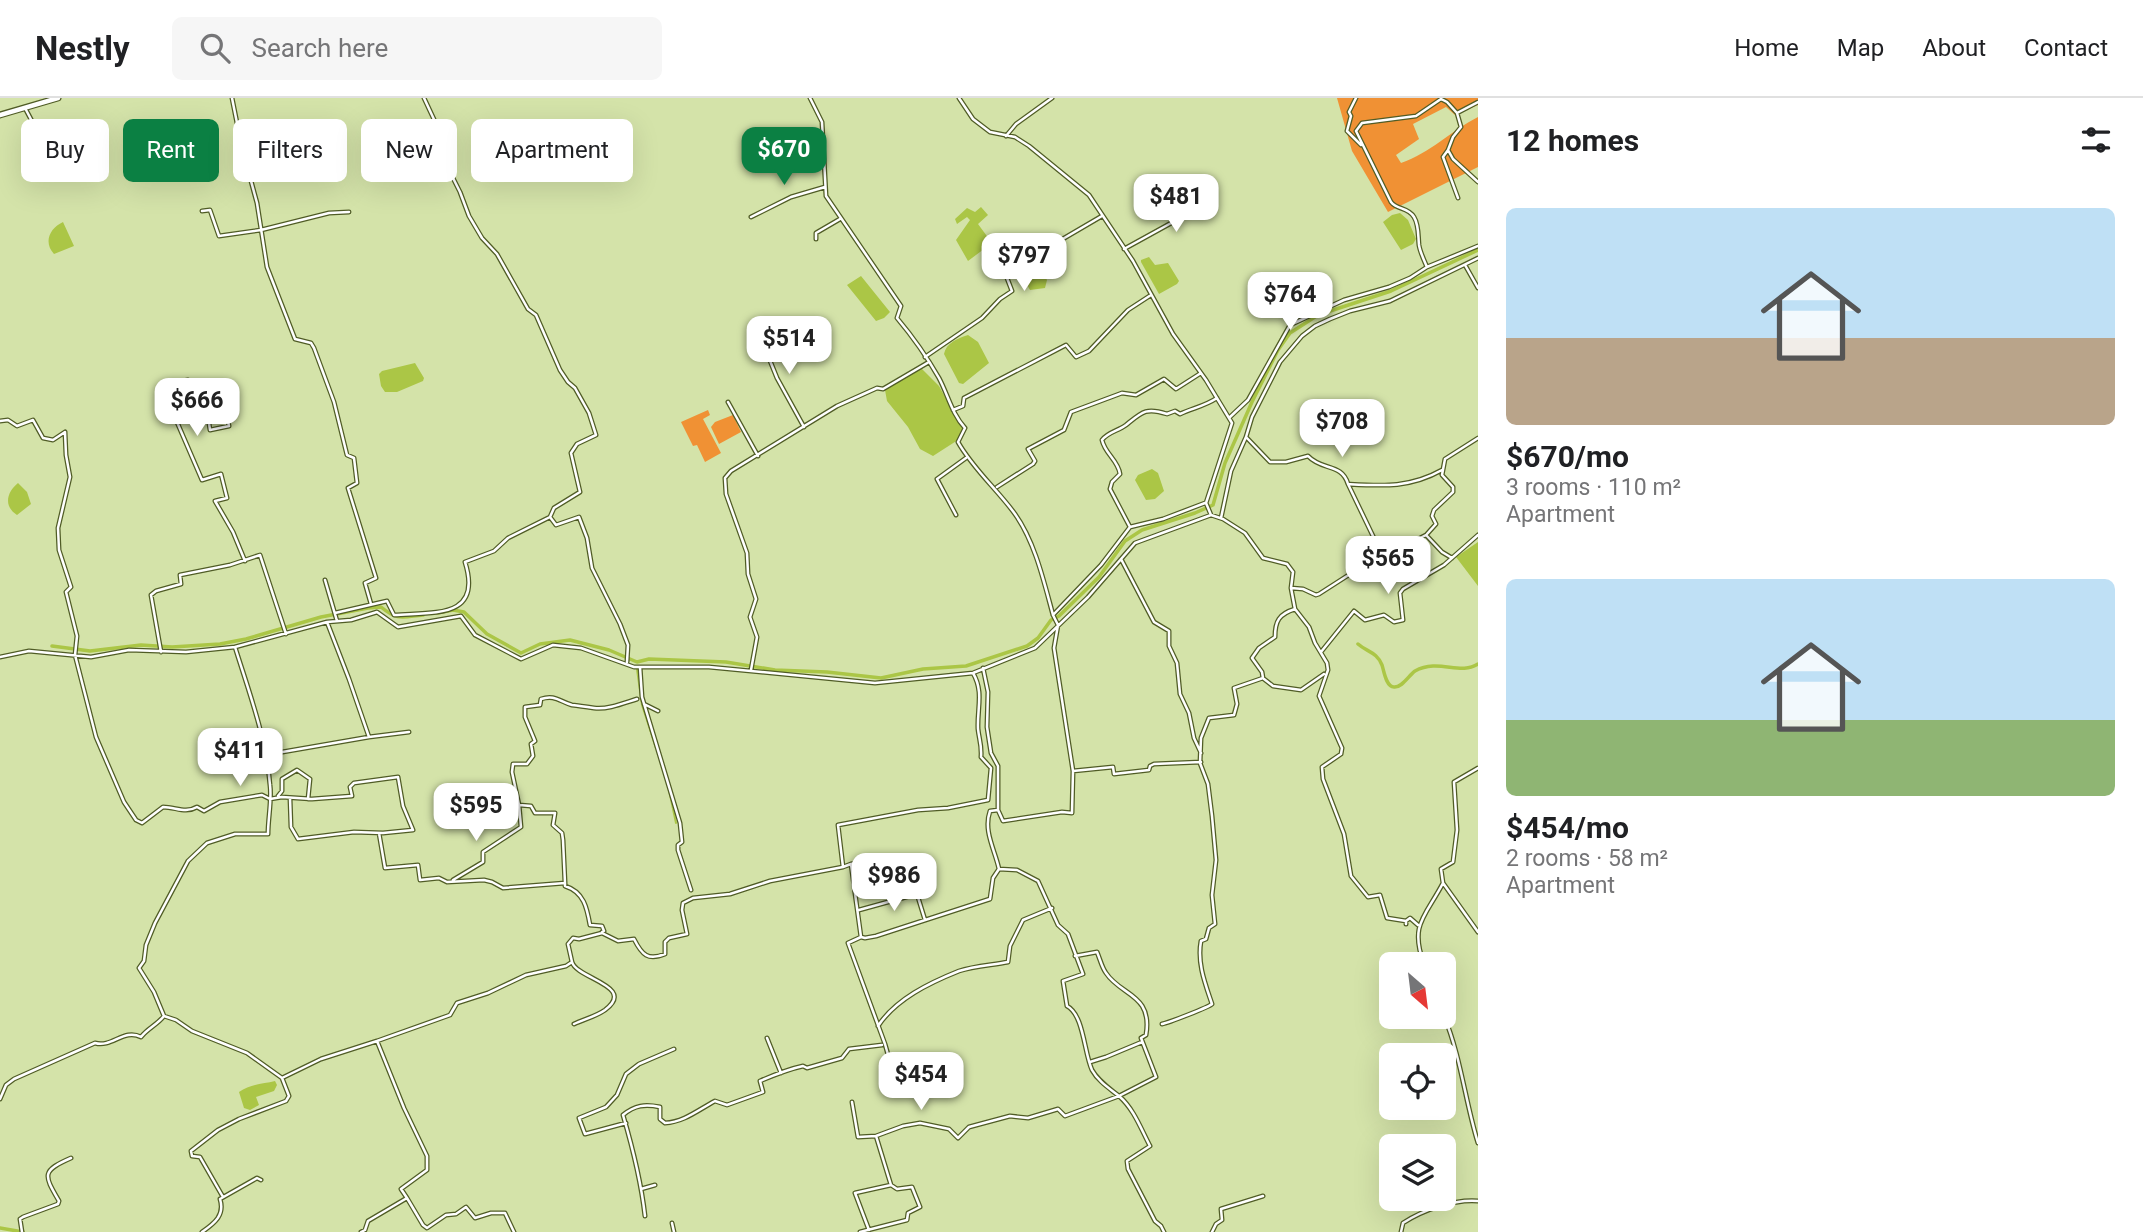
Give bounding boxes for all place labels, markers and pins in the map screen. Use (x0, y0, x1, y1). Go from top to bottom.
pin: $670 (743, 127, 825, 187)
pin: $481 (1135, 174, 1217, 234)
pin: $797 (983, 234, 1065, 293)
pin: $764 (1249, 272, 1331, 332)
pin: $514 (748, 316, 830, 376)
pin: $666 (156, 378, 238, 438)
pin: $708 (1301, 400, 1383, 459)
pin: $565 (1347, 536, 1429, 596)
pin: $411 (199, 728, 281, 788)
pin: $595 (435, 784, 517, 843)
pin: $986 (853, 854, 935, 913)
pin: $454 (880, 1052, 962, 1112)

